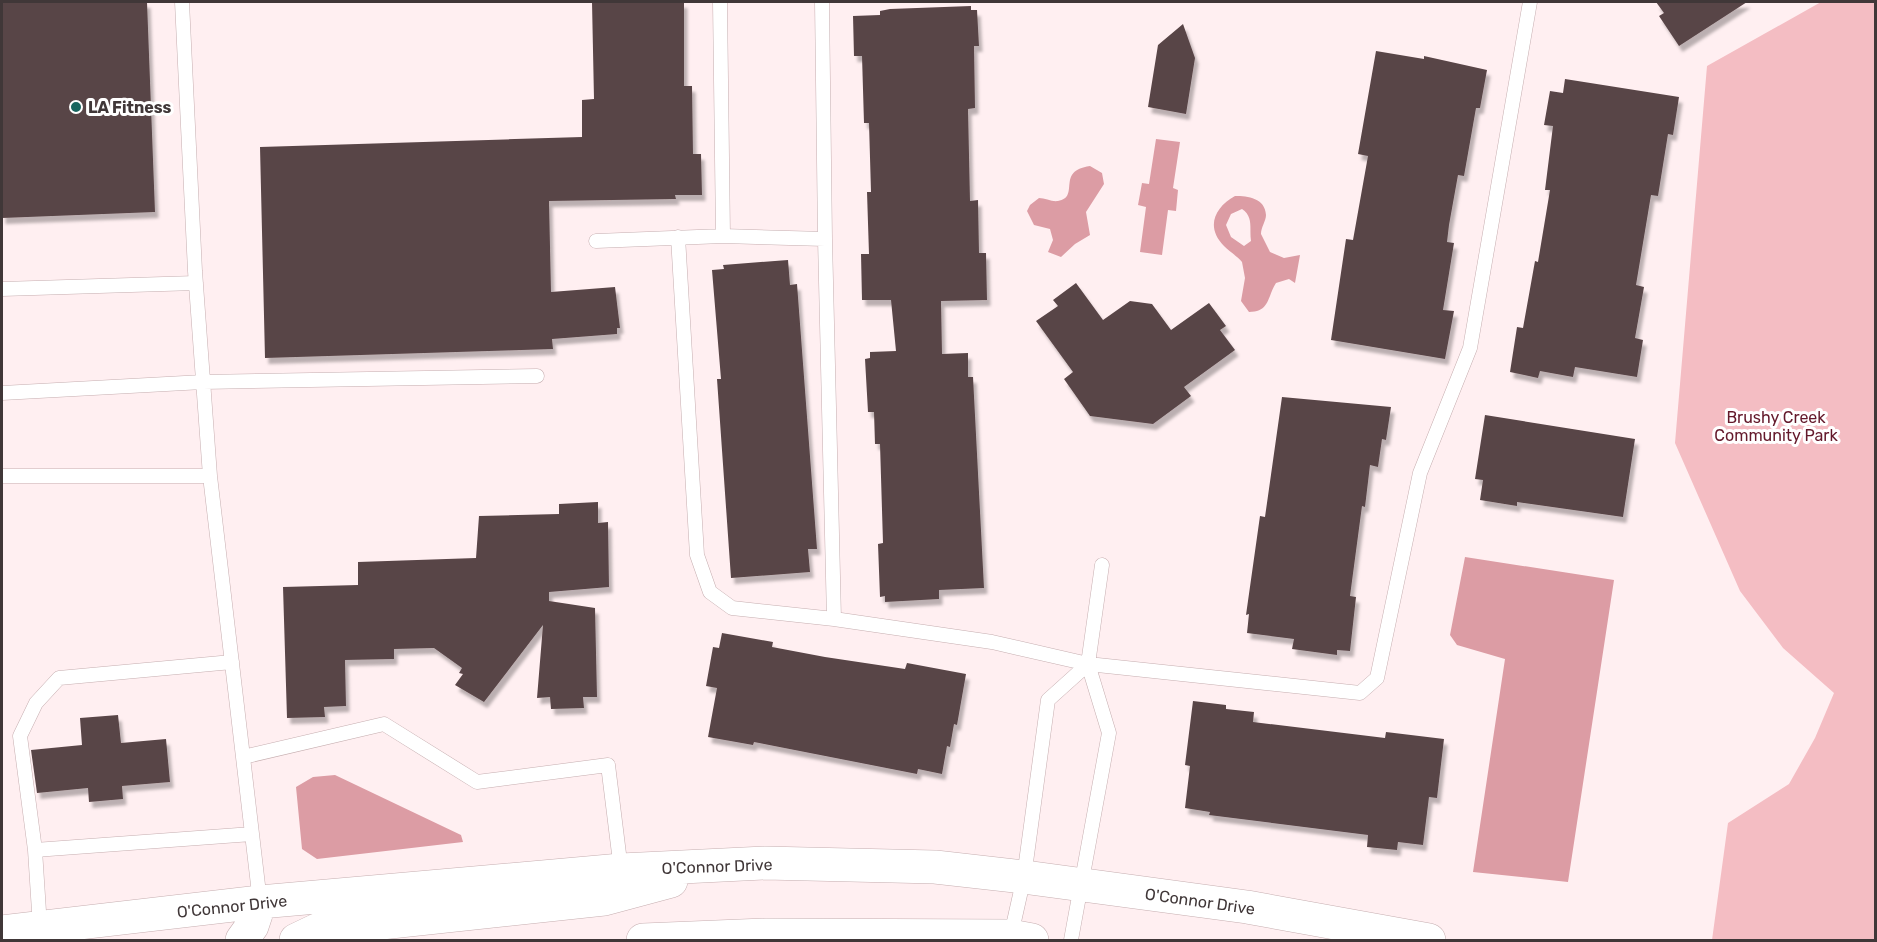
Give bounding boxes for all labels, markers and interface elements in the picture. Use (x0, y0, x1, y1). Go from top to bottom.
place label: LA Fitness (88, 98, 172, 117)
marker: LA Fitness (69, 100, 83, 114)
park label: Brushy Creek Community Park (1714, 408, 1838, 445)
street label: O'Connor Drive (661, 855, 773, 878)
street label: O'Connor Drive (1144, 884, 1256, 919)
street label: O'Connor Drive (176, 891, 288, 922)

